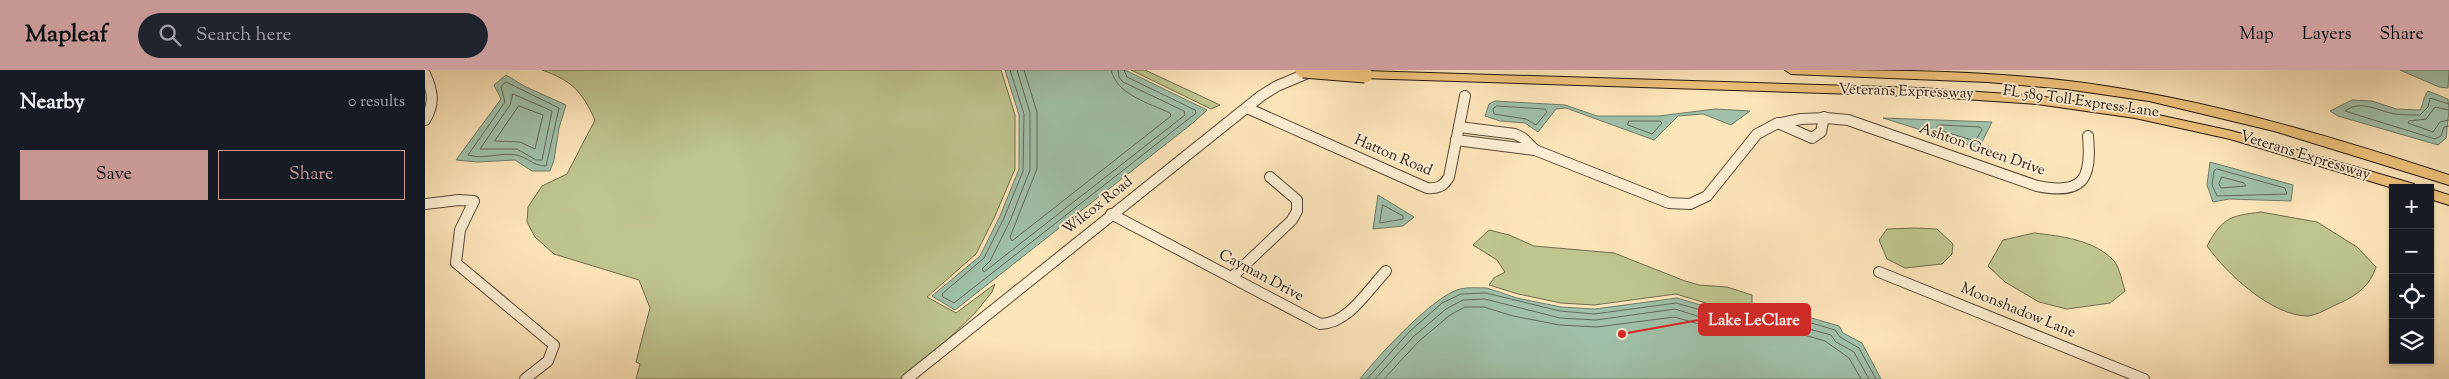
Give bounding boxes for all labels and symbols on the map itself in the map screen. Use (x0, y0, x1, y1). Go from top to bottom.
street label: Veterans Expressway (1838, 79, 1975, 105)
street label: FL 589 Toll Express Lane (2002, 81, 2160, 123)
street label: Ashton Green Drive (1916, 119, 2048, 181)
street label: Veterans Expressway (2237, 126, 2373, 186)
street label: Hatton Road (1351, 130, 1436, 182)
street label: Wilcox Road (1058, 172, 1138, 240)
street label: Cayman Drive (1215, 245, 1307, 307)
street label: Moonshadow Lane (1957, 278, 2079, 344)
callout: Lake LeClare (1699, 304, 1810, 335)
text: Lake LeClare (1708, 310, 1800, 333)

